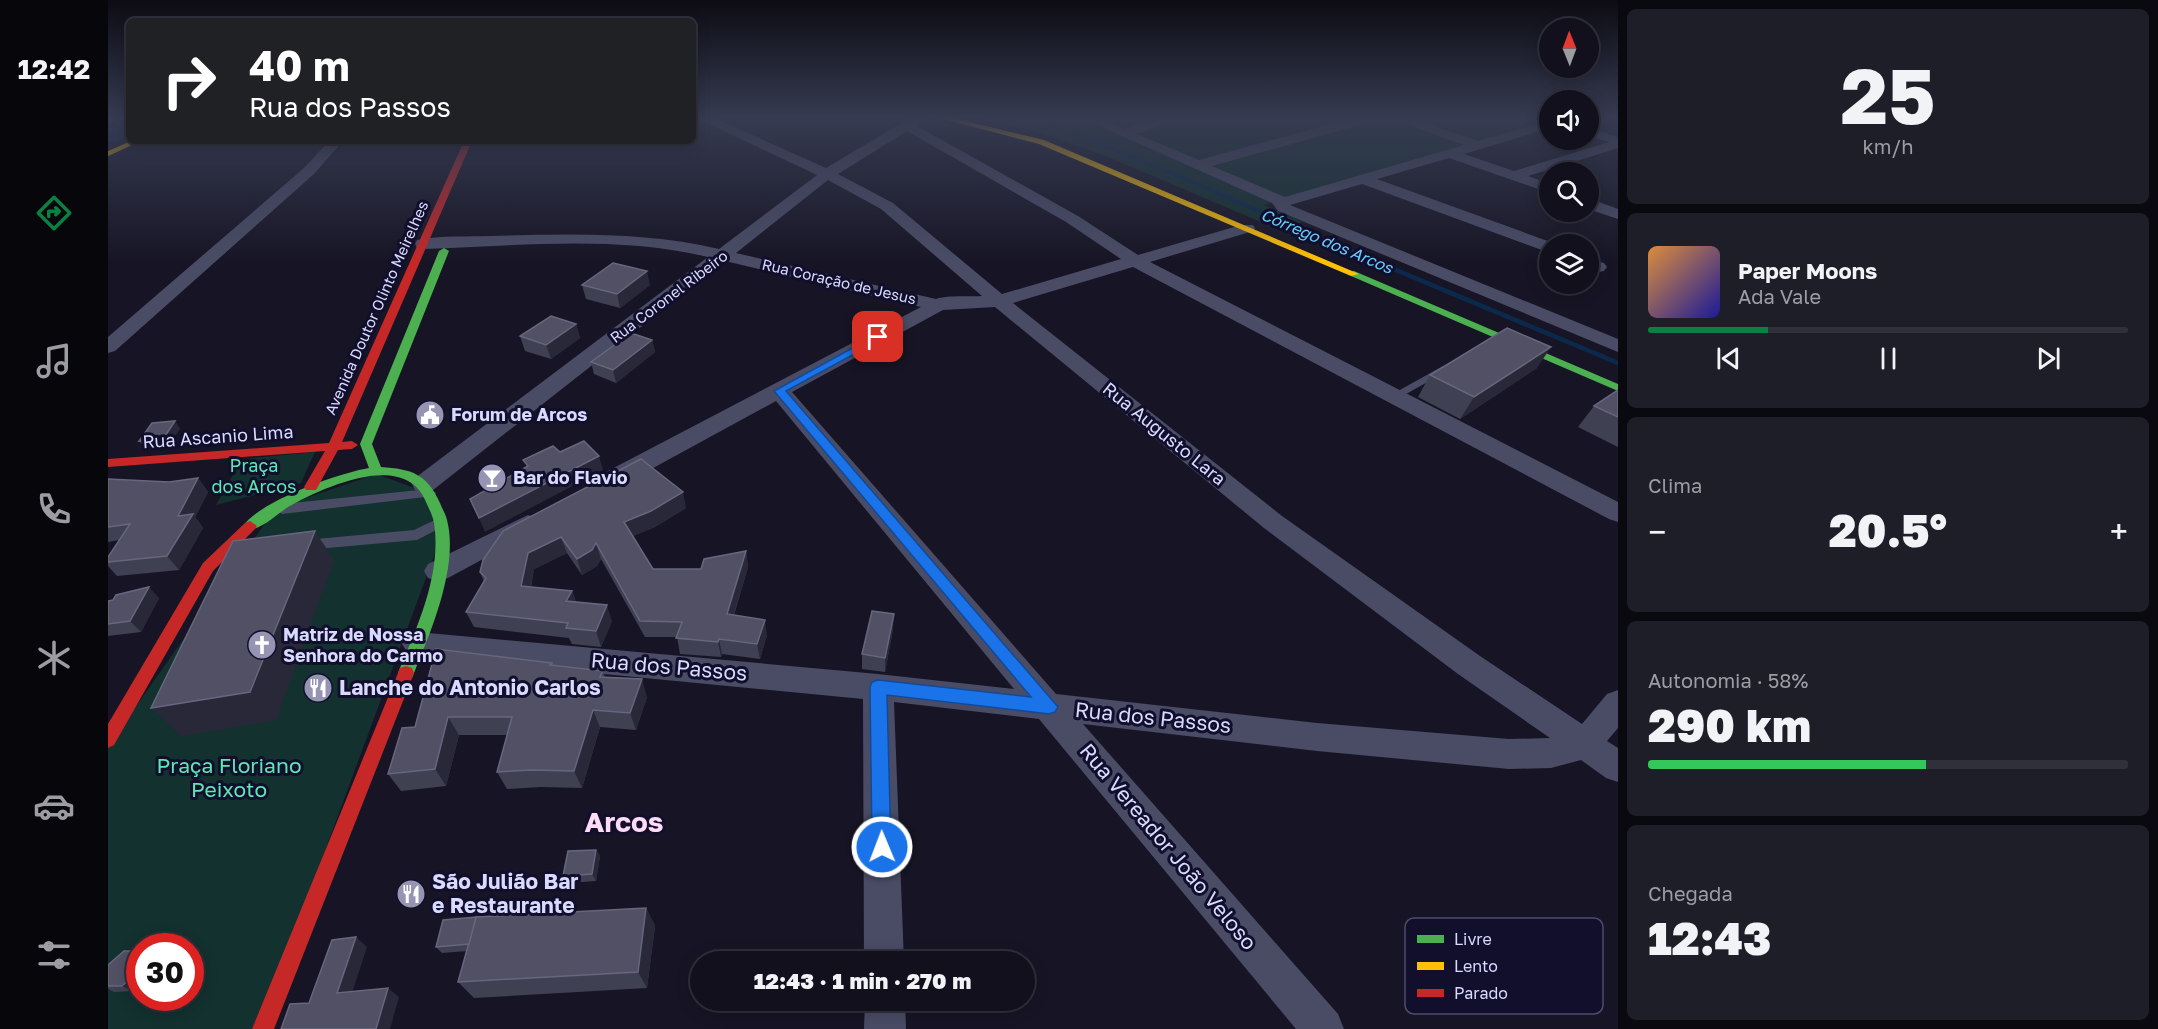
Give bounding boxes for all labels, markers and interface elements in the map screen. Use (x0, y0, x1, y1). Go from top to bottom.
north arrow (1539, 18, 1599, 78)
map controls (1539, 18, 1599, 294)
text: 40 m (249, 40, 350, 90)
icon: right (150, 42, 228, 120)
text: 25 (1840, 48, 1936, 141)
text: 12:42 (18, 53, 90, 85)
button: sound (1539, 90, 1599, 150)
text: Rua dos Passos (249, 91, 451, 123)
text: km/h (1863, 134, 1913, 158)
button: search (1539, 162, 1599, 222)
icon: directions (33, 192, 75, 234)
street label: Avenida Doutor Olinto Meirelhes (321, 198, 432, 417)
water label: Córrego dos Arcos (1258, 204, 1397, 278)
button: layers (1539, 234, 1599, 294)
street label: Rua Coronel Ribeiro (606, 246, 731, 346)
street label: Rua Coração de Jesus (760, 255, 918, 308)
text: Paper Moons (1738, 257, 1877, 284)
text: Ada Vale (1738, 284, 1821, 308)
pin (852, 311, 903, 362)
icon: arrive (861, 320, 894, 353)
icon: music (33, 340, 75, 382)
icon: previous (1712, 342, 1745, 375)
icon: pause (1872, 342, 1905, 375)
icon: next (2032, 342, 2065, 375)
street label: Rua Augusto Lara (1099, 377, 1230, 489)
public building icon: Forum de Arcos (414, 399, 446, 431)
place label: Forum de Arcos (451, 403, 587, 425)
street label: Rua Ascanio Lima (142, 420, 294, 452)
park label: Praça dos Arcos (212, 454, 296, 497)
bar icon: Bar do Flavio (476, 462, 508, 494)
place label: Bar do Flavio (513, 466, 628, 488)
text: Clima (1648, 473, 1702, 497)
icon: phone (33, 488, 75, 530)
text: 20.5° (1829, 503, 1947, 557)
text: − (1648, 512, 1666, 551)
text: + (2110, 512, 2128, 551)
place label: Matriz de Nossa Senhora do Carmo (283, 623, 443, 666)
church icon: Matriz de Nossa Senhora do Carmo (246, 629, 278, 661)
icon: climate (33, 637, 75, 679)
street label: Rua dos Passos (590, 646, 748, 686)
text: Autonomia · 58% (1648, 668, 1808, 692)
restaurant icon: Lanche do Antonio Carlos (302, 672, 334, 704)
place label: Lanche do Antonio Carlos (339, 674, 601, 700)
street label: Rua dos Passos (1074, 696, 1233, 738)
text: 290 km (1648, 698, 1811, 752)
street label: Rua Vereador João Veloso (1075, 738, 1263, 955)
park label: Praça Floriano Peixoto (157, 752, 301, 802)
icon: car (33, 785, 75, 827)
district label: Arcos (585, 805, 663, 838)
position arrow (850, 815, 914, 879)
place label: São Julião Bar e Restaurante (432, 868, 579, 918)
restaurant icon: São Julião Bar e Restaurante (395, 878, 427, 910)
text: Chegada (1648, 881, 1733, 905)
text: 12:43 (1648, 911, 1771, 965)
legend (1405, 918, 1603, 1014)
text: Livre (1454, 929, 1492, 949)
speed limit sign: 30 (126, 933, 204, 1011)
icon: filters (33, 934, 75, 976)
text: Lento (1454, 956, 1498, 976)
text: 12:43 · 1 min · 270 m (754, 967, 971, 994)
text: Parado (1454, 983, 1508, 1003)

